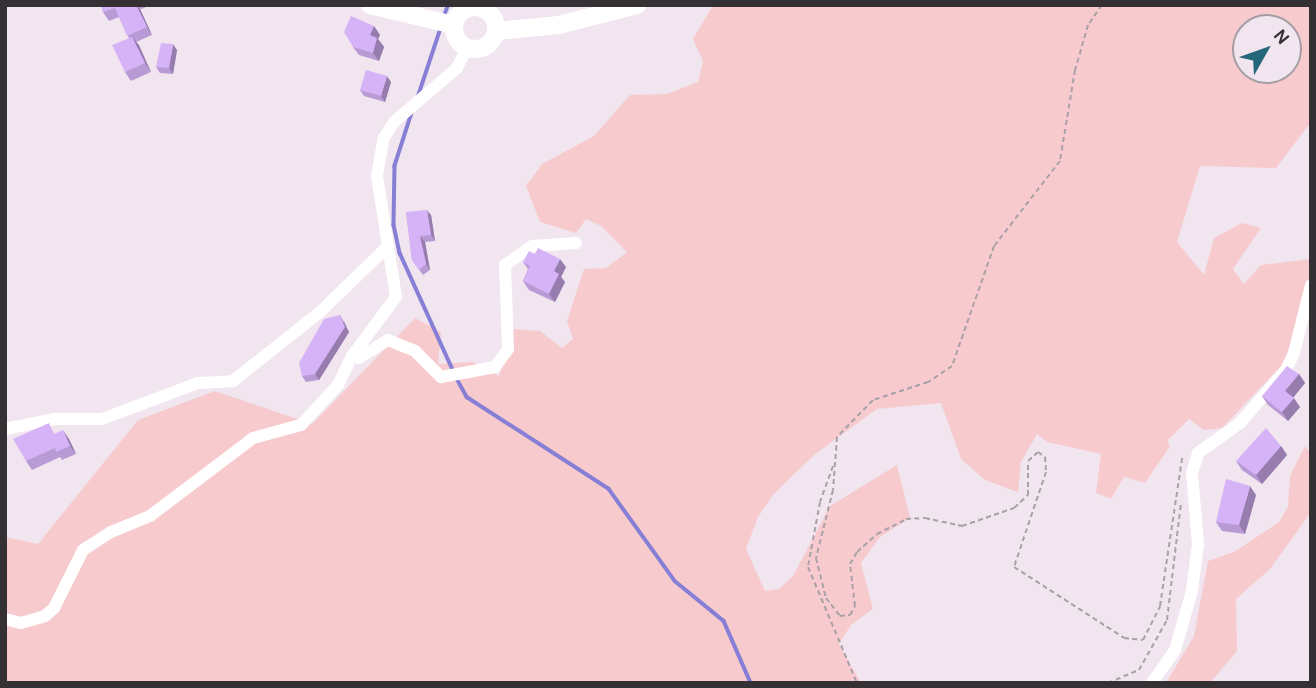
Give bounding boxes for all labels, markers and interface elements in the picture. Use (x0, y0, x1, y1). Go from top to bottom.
north arrow (1232, 14, 1302, 84)
text: N (1269, 24, 1294, 49)

